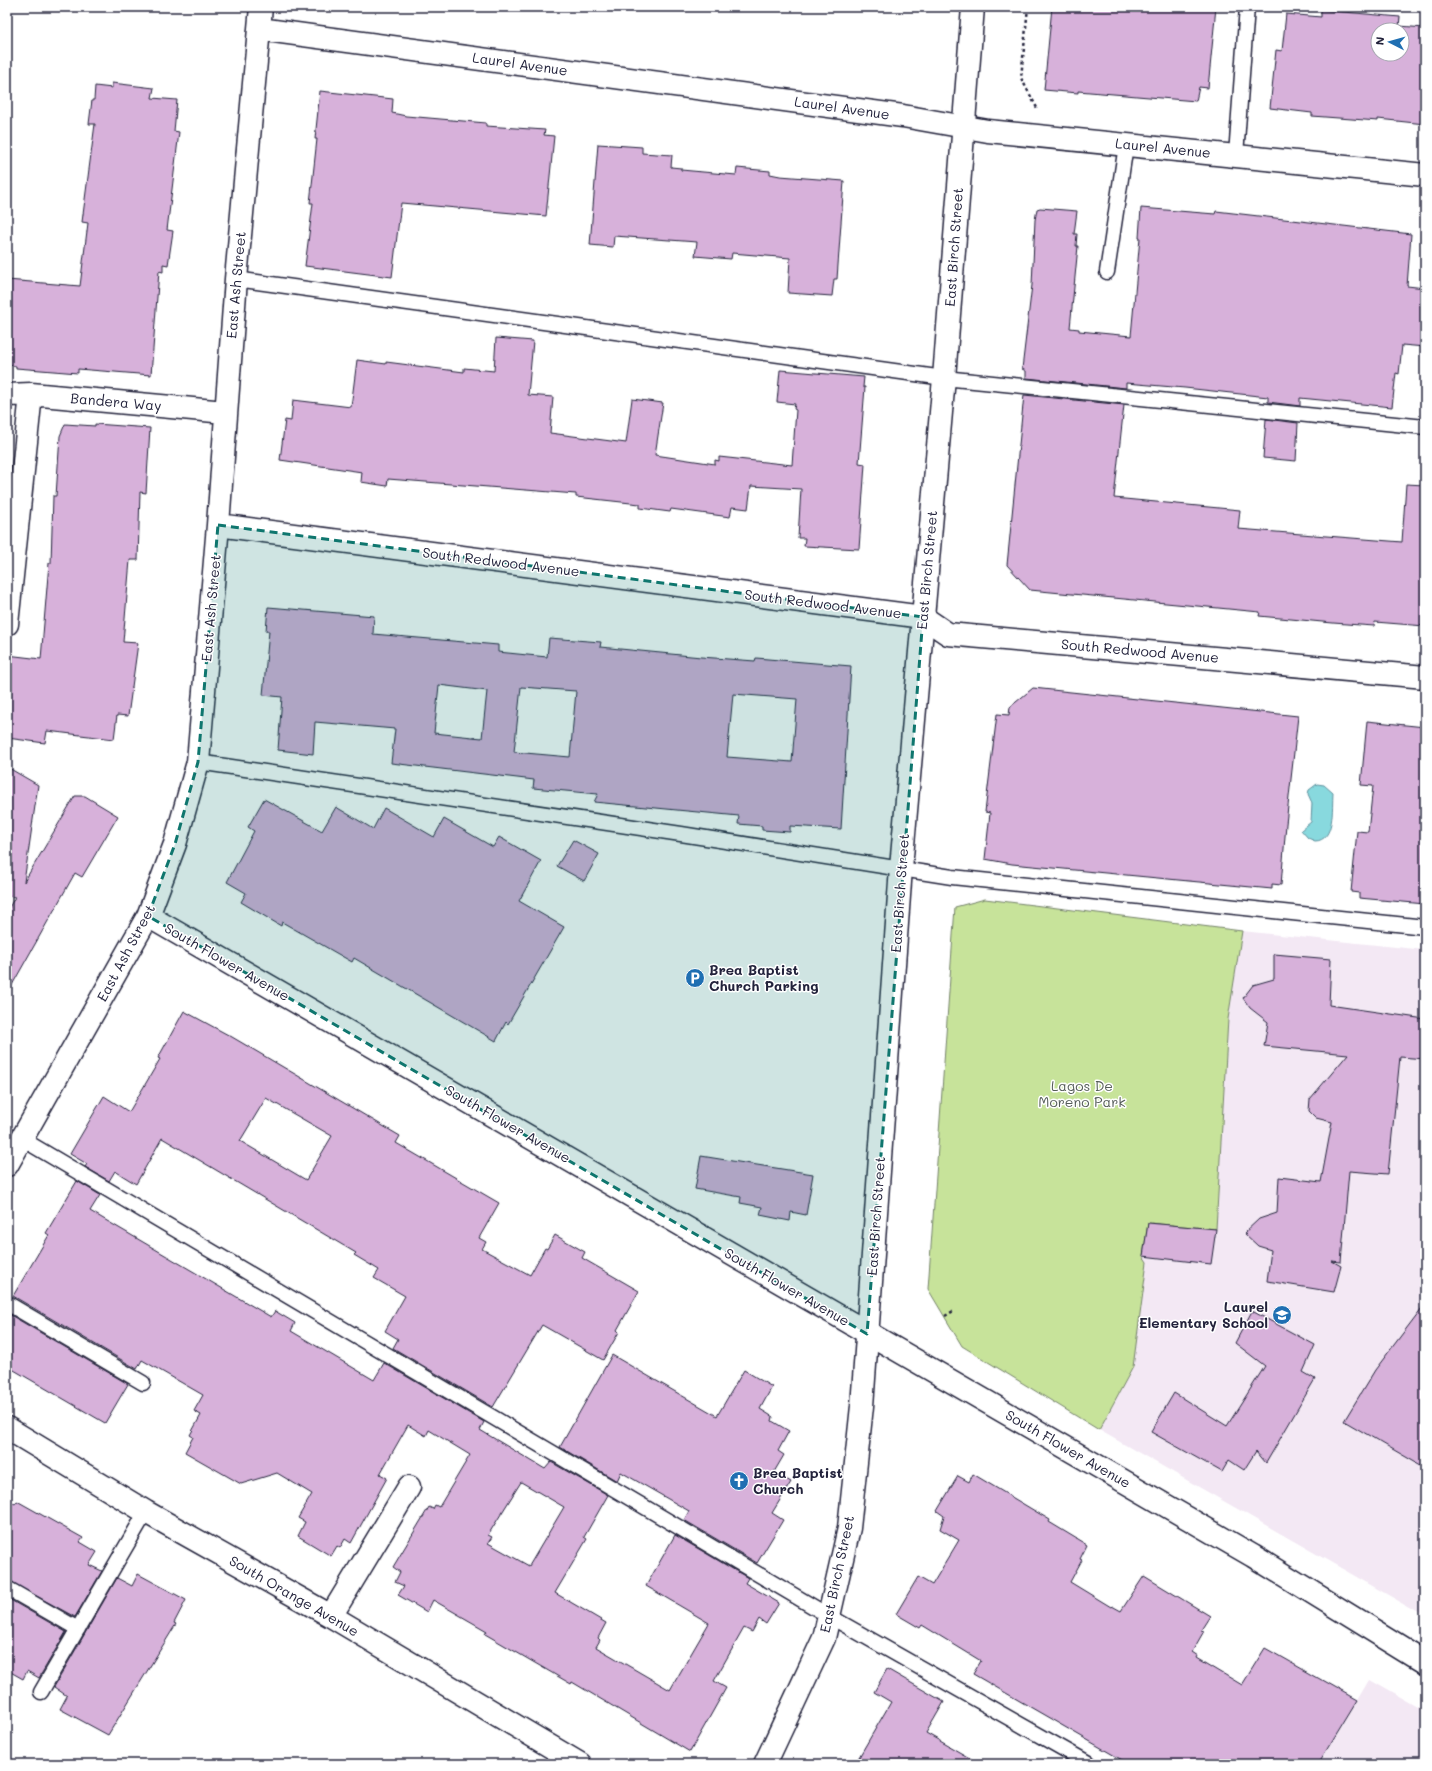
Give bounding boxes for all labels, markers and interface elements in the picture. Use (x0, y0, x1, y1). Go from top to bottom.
north arrow (1370, 22, 1410, 62)
text: N (1372, 36, 1387, 46)
street label: Laurel Avenue (471, 47, 569, 80)
street label: Laurel Avenue (793, 91, 891, 124)
street label: Laurel Avenue (1114, 133, 1212, 162)
street label: East Birch Street (940, 187, 967, 307)
street label: East Ash Street (221, 231, 250, 339)
street label: Bandera Way (70, 388, 162, 415)
street label: East Birch Street (912, 510, 941, 630)
street label: South Redwood Avenue (421, 542, 581, 581)
street label: East Ash Street (196, 554, 225, 662)
street label: South Redwood Avenue (743, 584, 903, 623)
street label: South Redwood Avenue (1060, 634, 1220, 667)
street label: East Birch Street (886, 833, 913, 953)
street label: East Ash Street (92, 901, 159, 1005)
street label: South Flower Avenue (161, 918, 293, 1005)
place label: Brea Baptist Church Parking (709, 960, 819, 995)
parking icon: Brea Baptist Church Parking (684, 967, 706, 989)
park label: Lagos De Moreno Park (1038, 1076, 1126, 1111)
street label: South Flower Avenue (442, 1080, 574, 1167)
street label: East Birch Street (862, 1156, 889, 1276)
street label: South Flower Avenue (721, 1243, 853, 1330)
place label: Laurel Elementary School (1139, 1297, 1268, 1332)
school or university icon: Laurel Elementary School (1271, 1304, 1293, 1326)
street label: South Flower Avenue (1002, 1405, 1134, 1492)
place label: Brea Baptist Church (753, 1463, 843, 1498)
church icon: Brea Baptist Church (728, 1470, 750, 1492)
street label: East Birch Street (815, 1514, 858, 1634)
street label: South Orange Avenue (226, 1551, 363, 1640)

